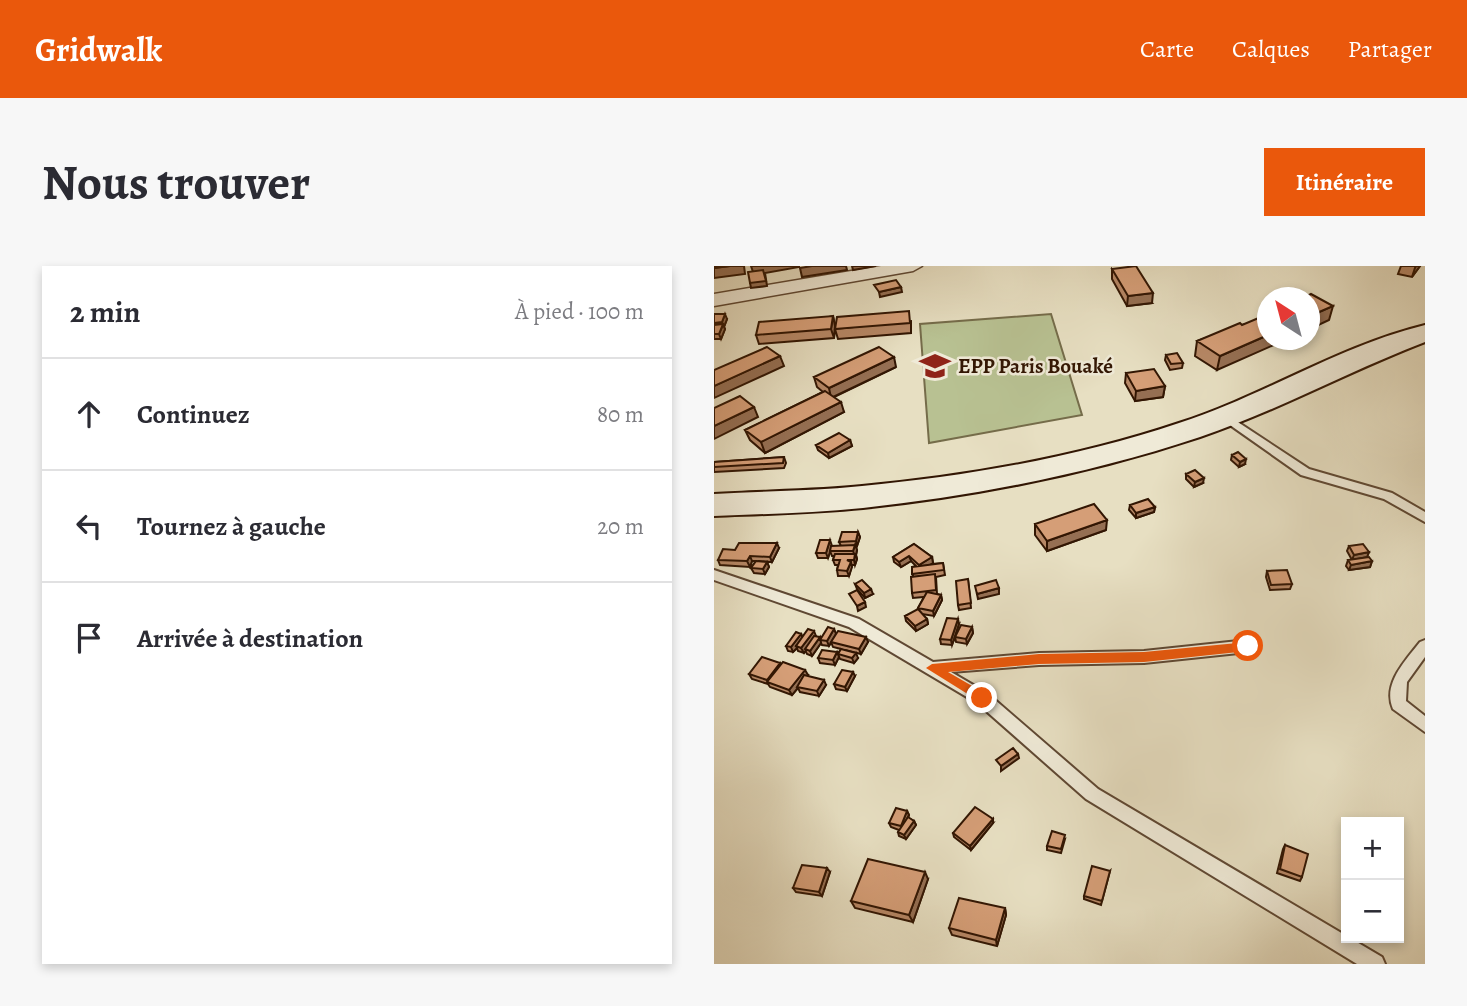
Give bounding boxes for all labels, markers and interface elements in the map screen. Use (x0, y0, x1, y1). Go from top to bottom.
text: Gridwalk (35, 27, 162, 72)
text: Carte (1140, 33, 1194, 65)
text: Calques (1232, 33, 1310, 65)
text: Partager (1348, 33, 1432, 65)
button: Itinéraire (1264, 148, 1425, 216)
text: Nous trouver (42, 149, 310, 216)
north arrow (1257, 287, 1320, 350)
text: 2 min (70, 292, 140, 332)
text: À pied · 100 m (515, 296, 644, 327)
school or university icon: EPP Paris Bouaké (918, 349, 952, 383)
place label: EPP Paris Bouaké (958, 352, 1113, 380)
icon: ahead (70, 395, 108, 433)
text: Continuez (137, 397, 250, 432)
text: 80 m (597, 399, 644, 430)
icon: left (70, 507, 108, 545)
text: Tournez à gauche (137, 509, 326, 544)
text: 20 m (597, 511, 644, 542)
icon: arrive (70, 619, 108, 657)
text: Arrivée à destination (137, 621, 363, 656)
route start (1232, 630, 1263, 661)
route end (966, 682, 997, 713)
map controls (1341, 817, 1404, 943)
button: + (1341, 817, 1404, 880)
button: − (1341, 880, 1404, 943)

